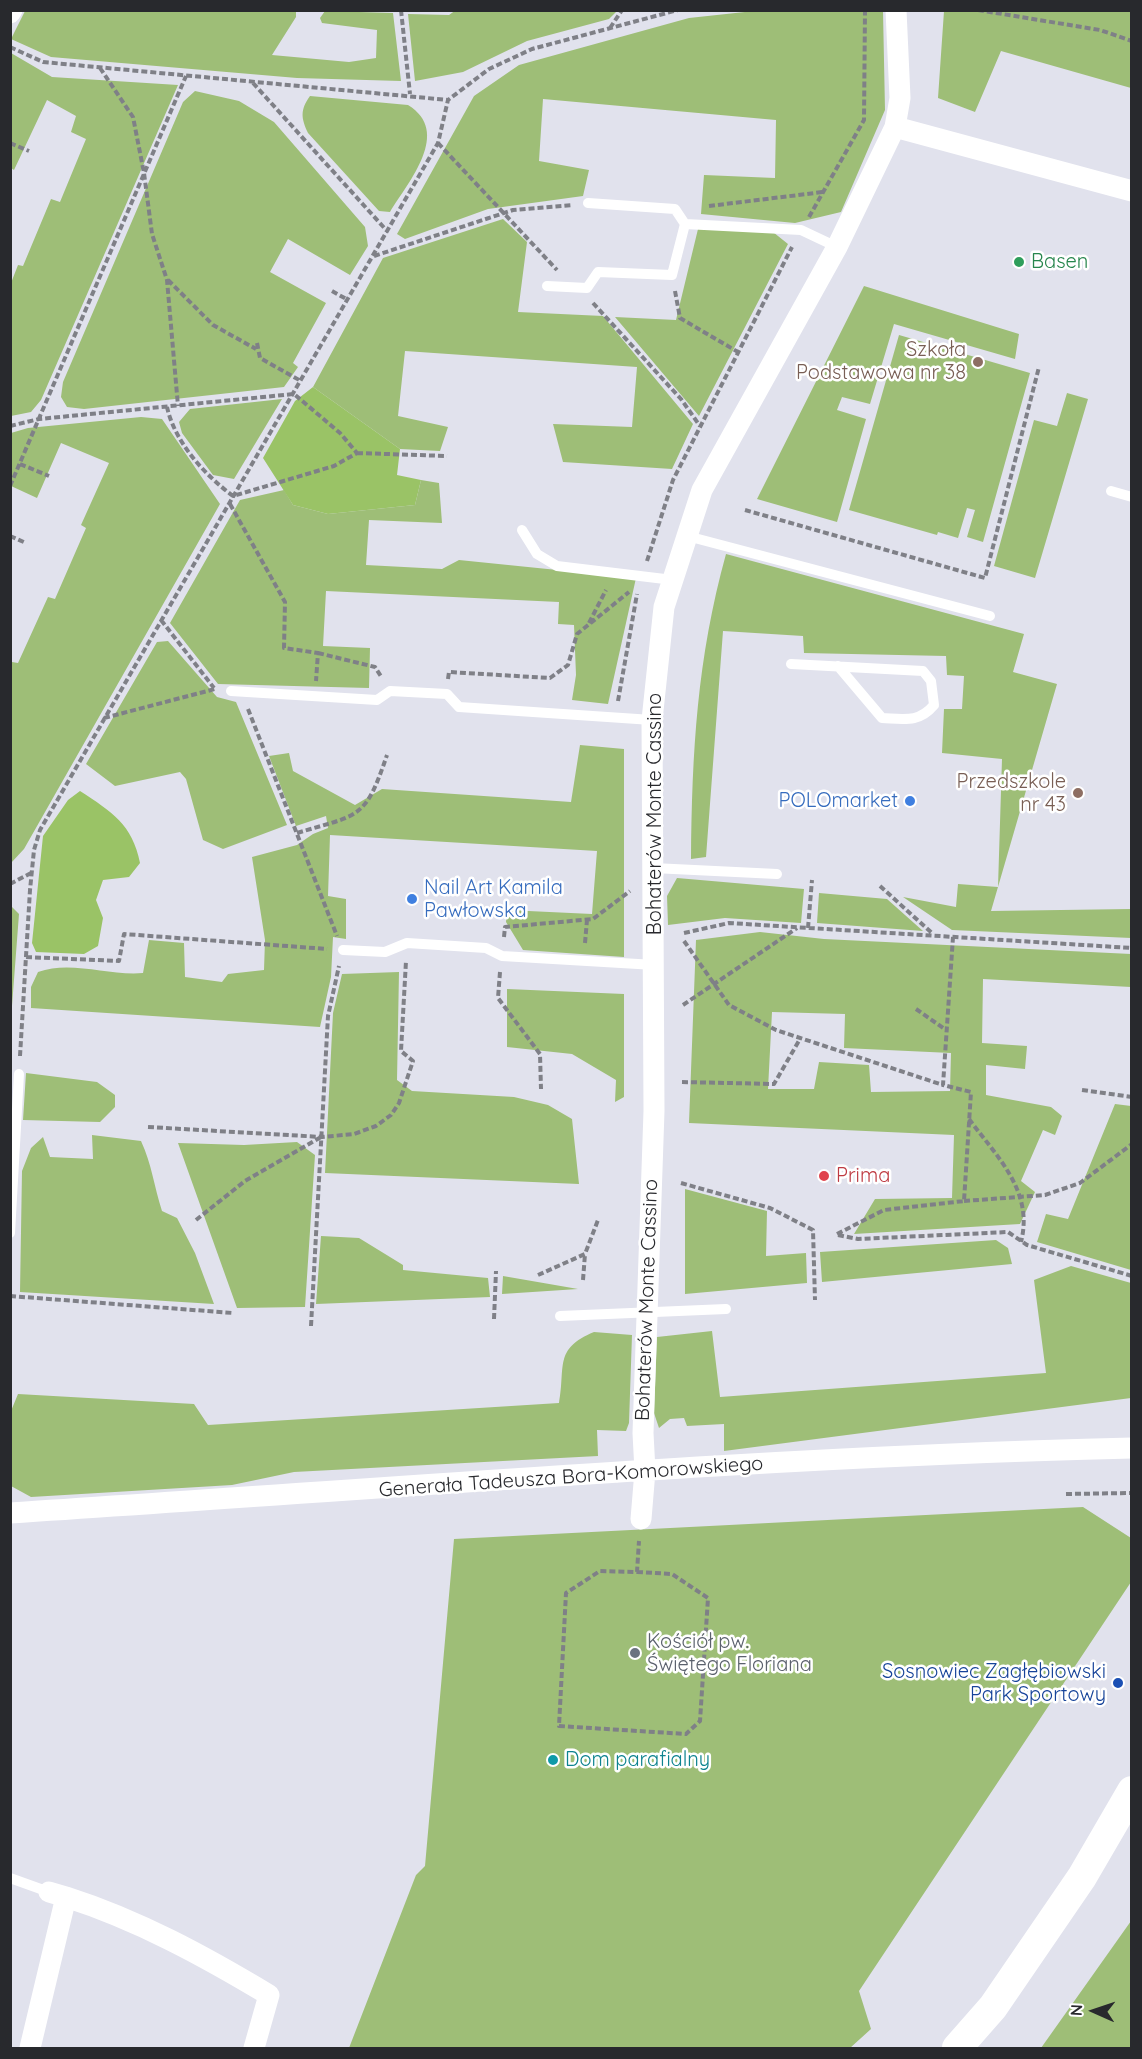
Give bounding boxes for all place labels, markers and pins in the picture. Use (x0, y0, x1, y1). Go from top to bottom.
place label: Basen (1031, 250, 1088, 274)
marker: Basen (1012, 255, 1026, 269)
place label: Szkoła Podstawowa nr 38 (796, 338, 966, 385)
marker: Szkoła Podstawowa nr 38 (971, 355, 985, 369)
place label: Przedszkole nr 43 (957, 770, 1066, 817)
marker: Przedszkole nr 43 (1071, 786, 1085, 800)
place label: POLOmarket (779, 789, 898, 813)
marker: POLOmarket (903, 794, 917, 808)
place label: Nail Art Kamila Pawłowska (424, 876, 563, 923)
marker: Nail Art Kamila Pawłowska (405, 892, 419, 906)
place label: Prima (836, 1164, 890, 1188)
marker: Prima (817, 1169, 831, 1183)
place label: Kościół pw. Świętego Floriana (647, 1630, 812, 1677)
marker: Kościół pw. Świętego Floriana (628, 1646, 642, 1660)
place label: Sosnowiec Zagłębiowski Park Sportowy (882, 1660, 1106, 1707)
marker: Sosnowiec Zagłębiowski Park Sportowy (1111, 1676, 1125, 1690)
place label: Dom parafialny (565, 1748, 710, 1772)
marker: Dom parafialny (546, 1753, 560, 1767)

